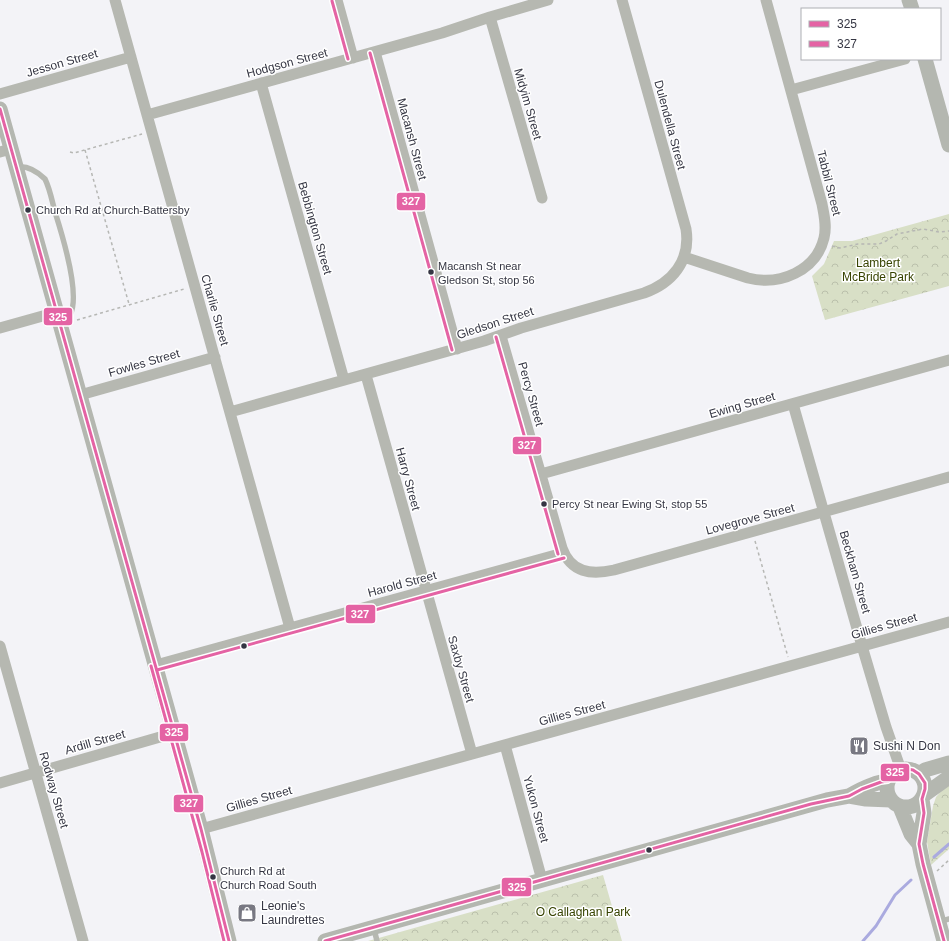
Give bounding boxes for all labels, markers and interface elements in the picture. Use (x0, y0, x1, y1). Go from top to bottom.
legend (801, 8, 941, 60)
text: 325 (837, 17, 857, 31)
text: 327 (837, 37, 857, 51)
street label: Hodgson Street (245, 45, 330, 81)
street label: Jesson Street (25, 46, 100, 80)
street label: Midyim Street (511, 67, 545, 142)
street label: Dulendella Street (651, 79, 689, 172)
street label: Macansh Street (394, 97, 430, 182)
street label: Tabbil Street (814, 149, 844, 218)
street label: Bebbington Street (295, 180, 335, 277)
line badge: 327 (396, 192, 426, 211)
text: 327 (402, 195, 420, 207)
place label: Church Rd at Church-Battersby (36, 204, 190, 216)
marker: Church Rd at Church-Battersby (23, 205, 33, 215)
park label: Lambert McBride Park (842, 256, 915, 284)
place label: Macansh St near Gledson St, stop 56 (438, 260, 535, 286)
marker: Macansh St near Gledson St, stop 56 (426, 267, 436, 277)
street label: Charlie Street (198, 273, 232, 348)
street label: Gledson Street (455, 304, 536, 342)
line badge: 325 (43, 307, 73, 326)
text: 325 (49, 311, 67, 323)
street label: Fowles Street (107, 346, 182, 380)
street label: Percy Street (515, 360, 547, 428)
street label: Ewing Street (707, 389, 777, 421)
line badge: 327 (512, 436, 542, 455)
text: 327 (518, 439, 536, 451)
street label: Harry Street (393, 446, 423, 513)
place label: Percy St near Ewing St, stop 55 (552, 498, 707, 510)
marker: Percy St near Ewing St, stop 55 (539, 499, 549, 509)
street label: Lovegrove Street (704, 500, 797, 538)
street label: Beckham Street (837, 529, 874, 616)
street label: Harold Street (366, 568, 439, 600)
line badge: 327 (345, 604, 376, 624)
text: 327 (351, 608, 369, 620)
street label: Gillies Street (849, 610, 919, 642)
street label: Saxby Street (445, 634, 477, 705)
unlabelled marker (239, 641, 249, 651)
street label: Gillies Street (537, 697, 607, 729)
line badge: 325 (159, 723, 189, 742)
text: 325 (165, 726, 183, 738)
street label: Ardill Street (63, 727, 127, 757)
restaurant icon: Sushi N Don (848, 735, 870, 757)
place label: Sushi N Don (873, 739, 940, 753)
street label: Rodway Street (36, 750, 72, 830)
line badge: 325 (880, 763, 910, 782)
text: 325 (886, 766, 904, 778)
street label: Yukon Street (520, 774, 552, 845)
street label: Gillies Street (224, 783, 294, 815)
line badge: 327 (173, 794, 204, 813)
text: 327 (180, 797, 198, 809)
unlabelled marker (644, 845, 654, 855)
place label: Church Rd at Church Road South (220, 865, 317, 891)
marker: Church Rd at Church Road South (208, 872, 218, 882)
line badge: 325 (501, 877, 532, 897)
text: 325 (508, 881, 526, 893)
place label: Leonie's Laundrettes (261, 899, 324, 927)
shop icon: Leonie's Laundrettes (236, 902, 258, 924)
park label: O Callaghan Park (536, 905, 631, 919)

